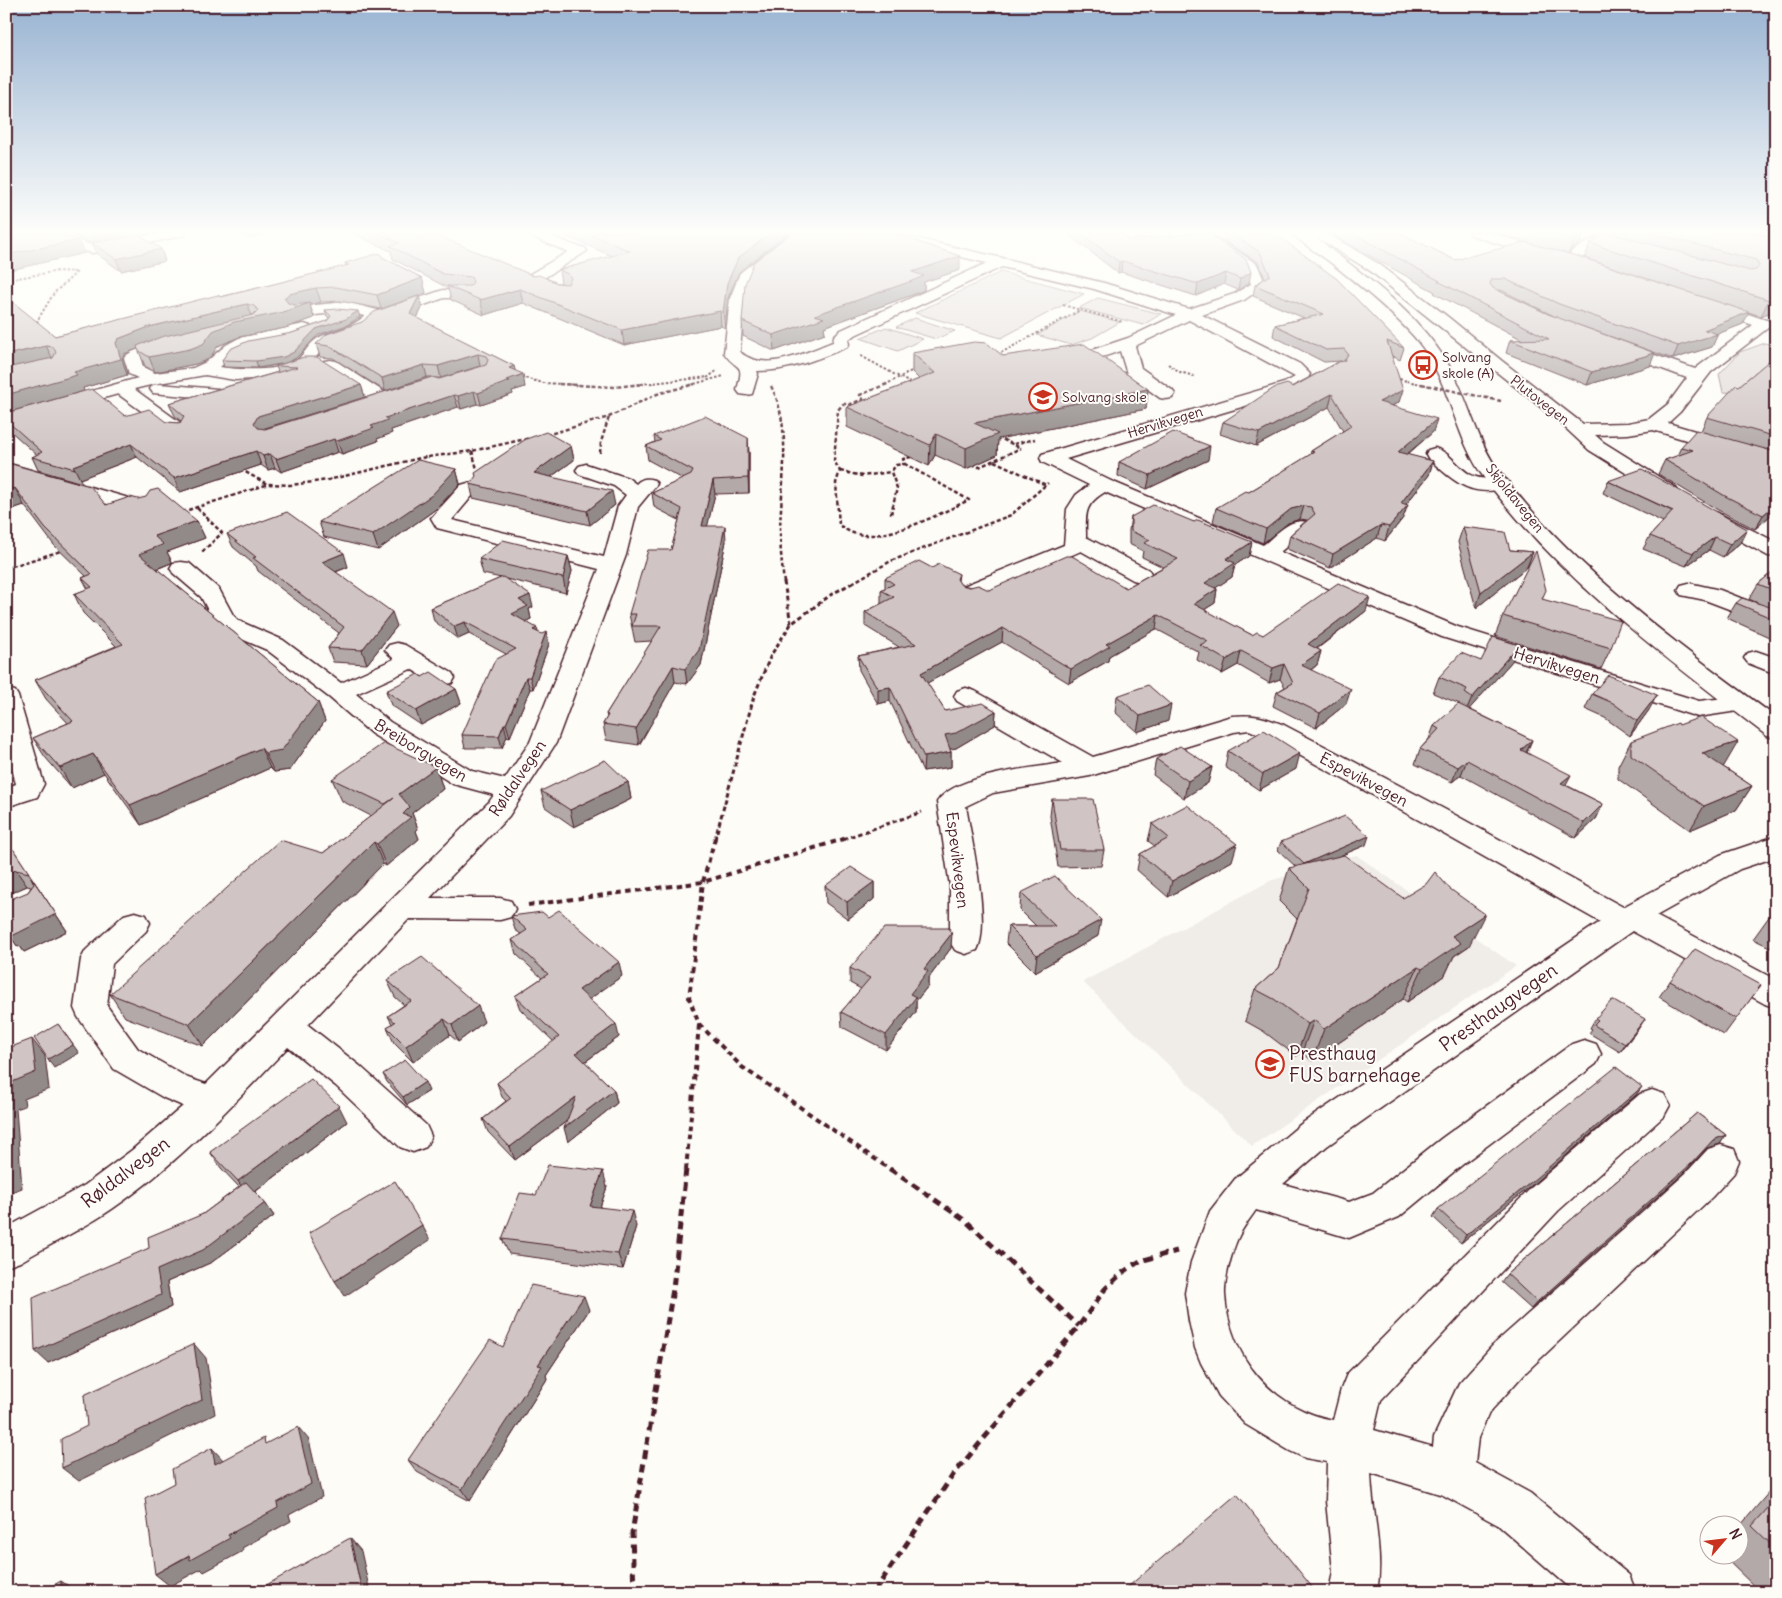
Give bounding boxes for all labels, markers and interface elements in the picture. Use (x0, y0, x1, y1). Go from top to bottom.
place label: Solvang skole (A) (1442, 348, 1494, 382)
bus stop icon: Solvang skole (A) (1408, 350, 1438, 380)
street label: Plutovegen (1507, 371, 1573, 429)
school or university icon: Solvang skole (1028, 382, 1058, 412)
place label: Solvang skole (1062, 388, 1147, 406)
street label: Hervikvegen (1125, 402, 1205, 442)
street label: Skjoldavegen (1482, 460, 1548, 536)
street label: Hervikvegen (1511, 642, 1603, 688)
street label: Breiborgvegen (371, 714, 471, 786)
street label: Røldalvegen (484, 736, 550, 820)
street label: Espevikvegen (1316, 747, 1412, 811)
street label: Espevikvegen (942, 811, 974, 909)
street label: Presthaugvegen (1434, 957, 1562, 1057)
place label: Presthaug FUS barnehage (1289, 1041, 1421, 1087)
school or university icon: Presthaug FUS barnehage (1255, 1049, 1285, 1079)
street label: Røldalvegen (76, 1131, 174, 1213)
north arrow (1700, 1516, 1750, 1566)
text: N (1725, 1525, 1746, 1542)

